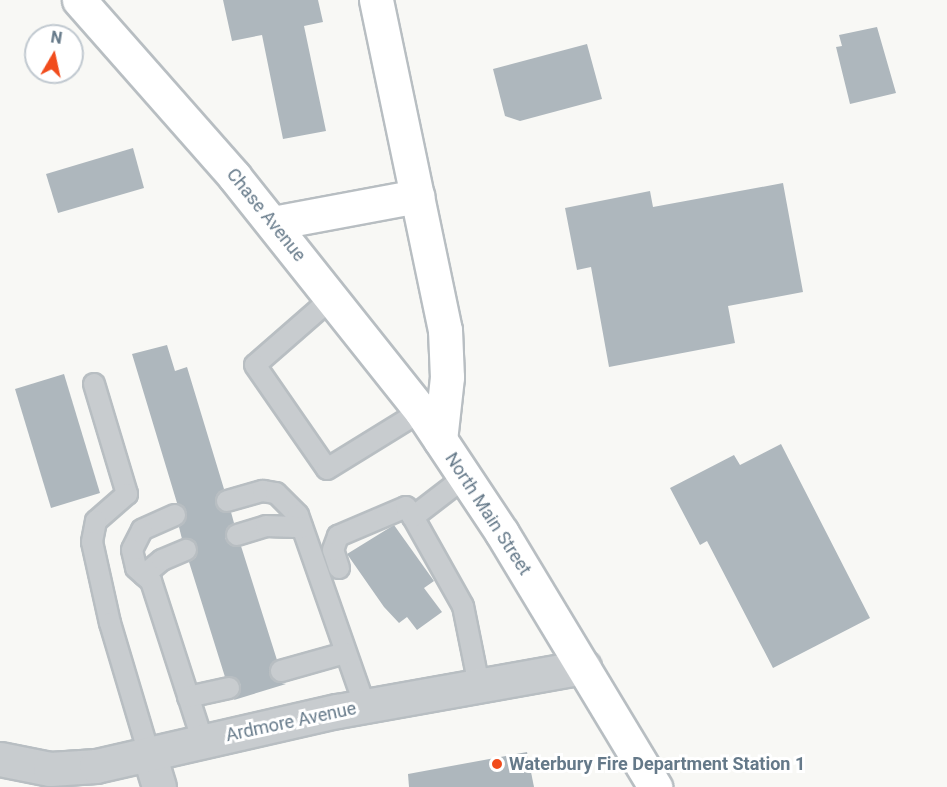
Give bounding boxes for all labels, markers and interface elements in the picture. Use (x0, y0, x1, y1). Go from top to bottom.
north arrow (24, 24, 84, 84)
text: N (50, 27, 64, 48)
street label: Chase Avenue (222, 164, 310, 266)
street label: North Main Street (440, 449, 536, 579)
street label: Ardmore Avenue (224, 698, 358, 746)
place label: Waterbury Fire Department Station 1 (509, 753, 805, 775)
marker: Waterbury Fire Department Station 1 (490, 757, 504, 771)

